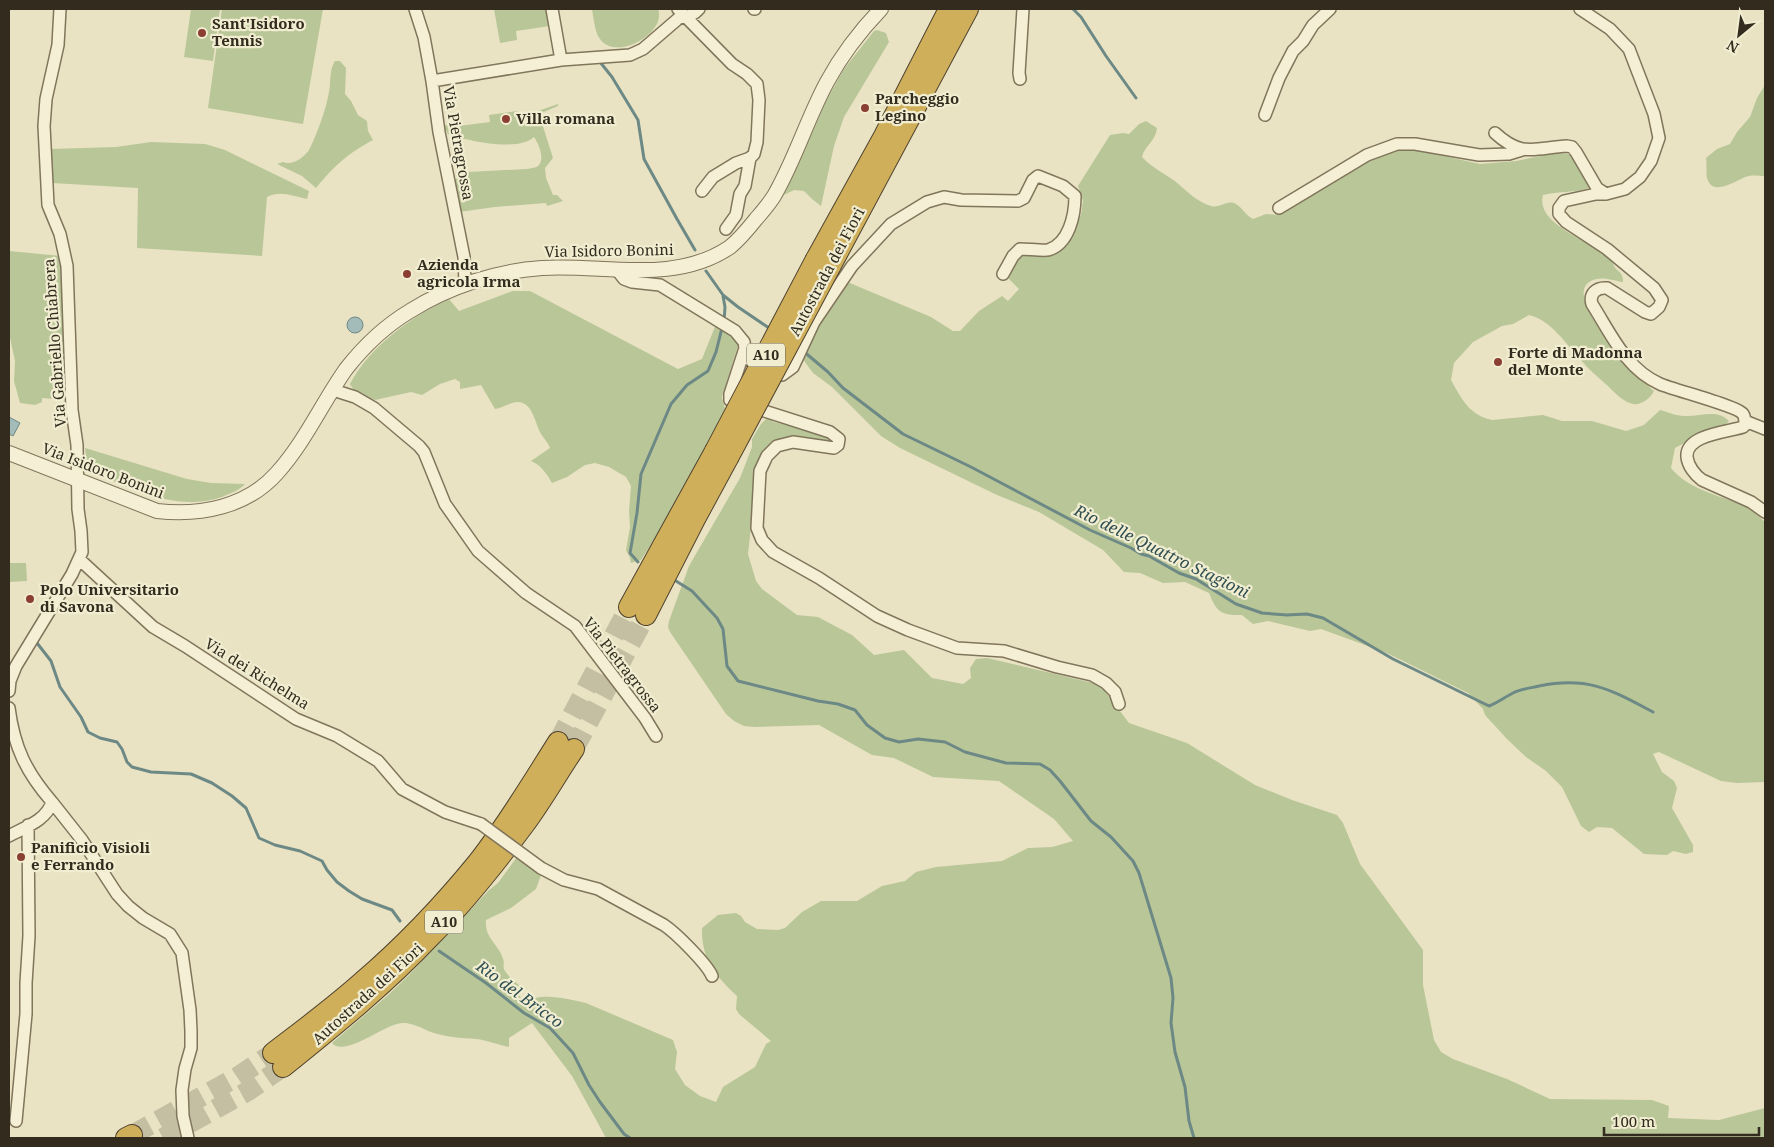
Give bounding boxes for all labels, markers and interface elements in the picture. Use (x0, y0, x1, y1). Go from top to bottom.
north arrow (1714, 10, 1764, 60)
place label: Sant'Isidoro Tennis (212, 13, 305, 50)
marker: Sant'Isidoro Tennis (196, 27, 208, 39)
text: N (1723, 36, 1742, 58)
street label: Via Pietragrossa (439, 84, 479, 201)
place label: Parcheggio Legino (875, 88, 959, 125)
marker: Parcheggio Legino (859, 102, 871, 114)
place label: Villa romana (516, 108, 615, 128)
marker: Villa romana (500, 113, 512, 125)
street label: Autostrada dei Fiori (784, 204, 869, 339)
street label: Via Isidoro Bonini (544, 239, 674, 261)
place label: Azienda agricola Irma (417, 254, 520, 291)
street label: Via Gabriello Chiabrera (38, 258, 70, 428)
marker: Azienda agricola Irma (401, 268, 413, 280)
place label: Forte di Madonna del Monte (1508, 342, 1642, 379)
road number: A10 (747, 344, 785, 366)
marker: Forte di Madonna del Monte (1492, 356, 1504, 368)
street label: Via Isidoro Bonini (39, 438, 167, 503)
water label: Rio delle Quattro Stagioni (1070, 499, 1253, 603)
place label: Polo Universitario di Savona (40, 579, 179, 616)
marker: Polo Universitario di Savona (24, 593, 36, 605)
street label: Via Pietragrossa (579, 613, 666, 716)
street label: Via dei Richelma (201, 633, 314, 713)
place label: Panificio Visioli e Ferrando (31, 837, 151, 874)
marker: Panificio Visioli e Ferrando (15, 851, 27, 863)
road number: A10 (425, 910, 463, 934)
street label: Autostrada dei Fiori (308, 938, 427, 1048)
water label: Rio del Bricco (471, 954, 568, 1033)
scale bar (1604, 1104, 1759, 1136)
text: 100 m (1612, 1111, 1655, 1131)

